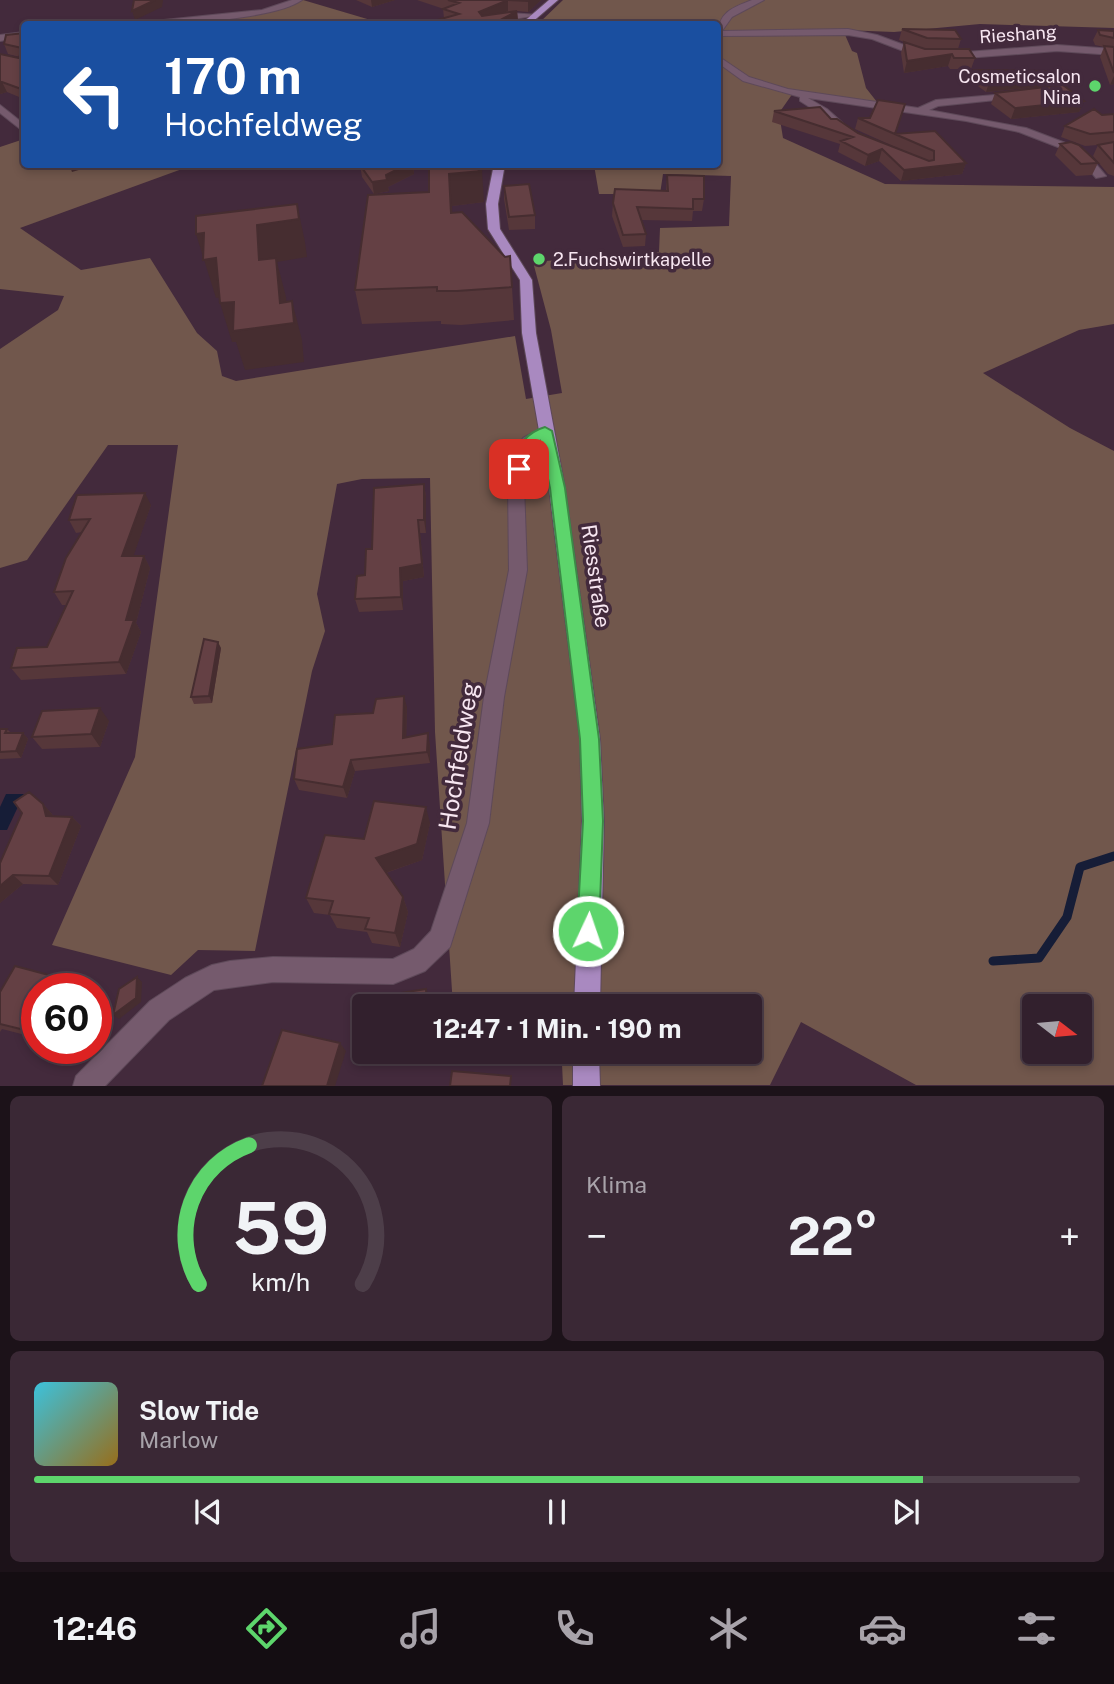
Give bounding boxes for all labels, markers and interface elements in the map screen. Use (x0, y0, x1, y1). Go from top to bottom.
street label: Rieshang (979, 21, 1057, 47)
text: 170 m (164, 47, 302, 105)
icon: left (49, 49, 140, 140)
place label: Cosmeticsalon Nina (958, 66, 1081, 108)
marker: Cosmeticsalon Nina (1087, 78, 1103, 94)
text: Hochfeldweg (164, 106, 363, 143)
place label: 2.Fuchswirtkapelle (553, 249, 711, 270)
marker: 2.Fuchswirtkapelle (531, 251, 547, 267)
pin (489, 439, 549, 499)
icon: arrive (500, 450, 538, 488)
street label: Riesstraße (576, 523, 616, 629)
street label: Hochfeldweg (433, 680, 483, 832)
position arrow (551, 894, 625, 968)
speed limit sign: 60 (21, 973, 112, 1064)
north arrow (1022, 994, 1092, 1064)
map controls (1022, 994, 1092, 1064)
text: 12:47 · 1 Min. · 190 m (433, 1013, 681, 1044)
text: Klima (586, 1171, 647, 1198)
text: 59 (232, 1186, 330, 1271)
text: 22° (788, 1206, 878, 1267)
text: − (586, 1214, 607, 1259)
text: + (1059, 1214, 1080, 1259)
text: km/h (252, 1267, 310, 1297)
text: Slow Tide (139, 1395, 259, 1426)
text: Marlow (139, 1426, 218, 1453)
icon: previous (189, 1493, 227, 1531)
icon: pause (538, 1493, 576, 1531)
icon: next (887, 1493, 925, 1531)
icon: directions (242, 1604, 291, 1653)
icon: music (396, 1604, 445, 1653)
icon: phone (550, 1604, 599, 1653)
icon: climate (704, 1604, 753, 1653)
icon: car (858, 1604, 907, 1653)
icon: filters (1012, 1604, 1061, 1653)
text: 12:46 (53, 1610, 137, 1647)

